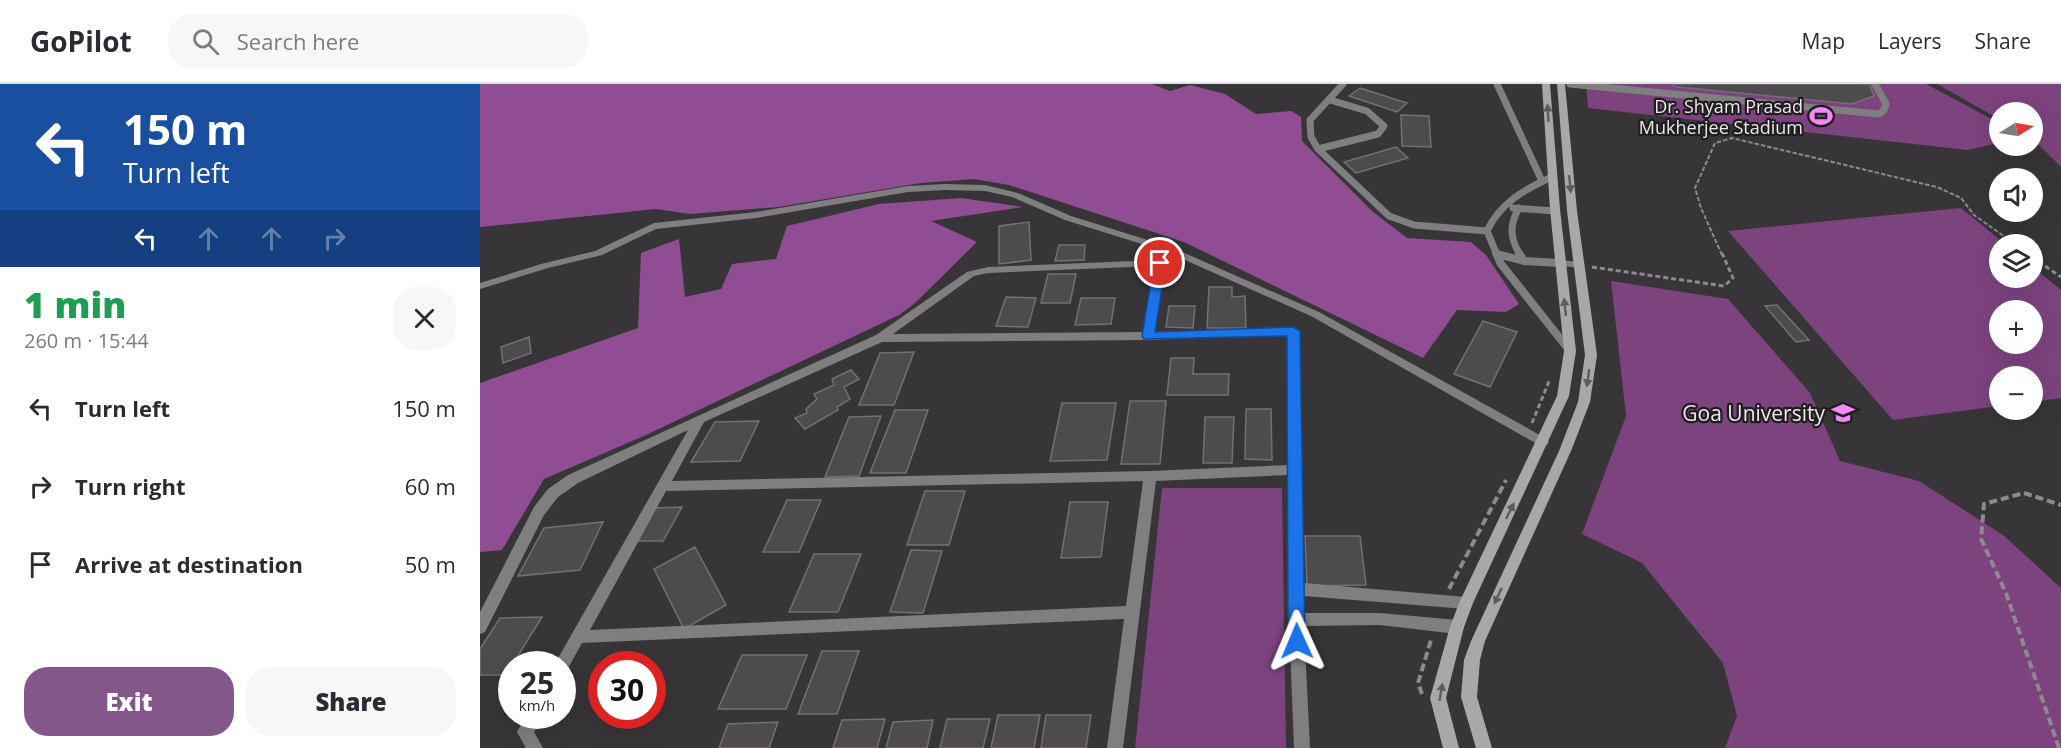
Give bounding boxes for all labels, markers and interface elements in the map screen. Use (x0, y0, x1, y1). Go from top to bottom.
search box (168, 14, 588, 68)
text: GoPilot (30, 22, 132, 60)
icon: search (189, 25, 222, 58)
text: Search here (237, 26, 359, 56)
text: Map (1802, 27, 1845, 55)
text: Layers (1878, 27, 1942, 55)
text: Share (1975, 27, 2031, 55)
place label: Dr. Shyam Prasad Mukherjee Stadium (1639, 94, 1803, 139)
text: 150 m (123, 100, 247, 157)
north arrow (1989, 102, 2043, 156)
map controls (1989, 102, 2043, 420)
one-way arrow (1544, 103, 1553, 122)
sports icon: Dr. Shyam Prasad Mukherjee Stadium (1808, 103, 1834, 129)
icon: left (24, 108, 102, 186)
text: Turn left (123, 154, 230, 191)
button: sound (1989, 168, 2043, 222)
one-way arrow (1565, 175, 1575, 194)
icon: left (129, 222, 162, 255)
icon: ahead (192, 222, 225, 255)
icon: ahead (255, 222, 288, 255)
icon: right (318, 222, 351, 255)
button: layers (1989, 234, 2043, 288)
pin (1134, 237, 1185, 288)
icon: arrive (1143, 246, 1176, 279)
text: 1 min (24, 280, 126, 329)
button: close (393, 287, 456, 350)
one-way arrow (1560, 297, 1570, 316)
button: + (1989, 300, 2043, 354)
text: 260 m · 15:44 (24, 327, 149, 354)
button: − (1989, 366, 2043, 420)
one-way arrow (1583, 368, 1592, 387)
icon: left (24, 392, 57, 425)
text: Turn left (75, 393, 170, 423)
text: 150 m (392, 393, 456, 423)
place label: Goa University (1682, 399, 1825, 427)
school or university icon: Goa University (1830, 400, 1856, 426)
icon: right (24, 470, 57, 503)
text: Turn right (75, 471, 186, 501)
text: 60 m (405, 471, 456, 501)
one-way arrow (1506, 502, 1515, 519)
icon: arrive (24, 548, 57, 581)
text: Arrive at destination (75, 549, 303, 579)
text: 50 m (405, 549, 456, 579)
one-way arrow (1494, 588, 1503, 605)
position arrow (1265, 609, 1329, 673)
speed limit sign: 30 (588, 651, 666, 729)
text: 25 (520, 662, 554, 703)
button: Exit (24, 667, 234, 736)
button: Share (246, 667, 456, 736)
one-way arrow (1436, 682, 1445, 701)
text: km/h (519, 695, 555, 715)

